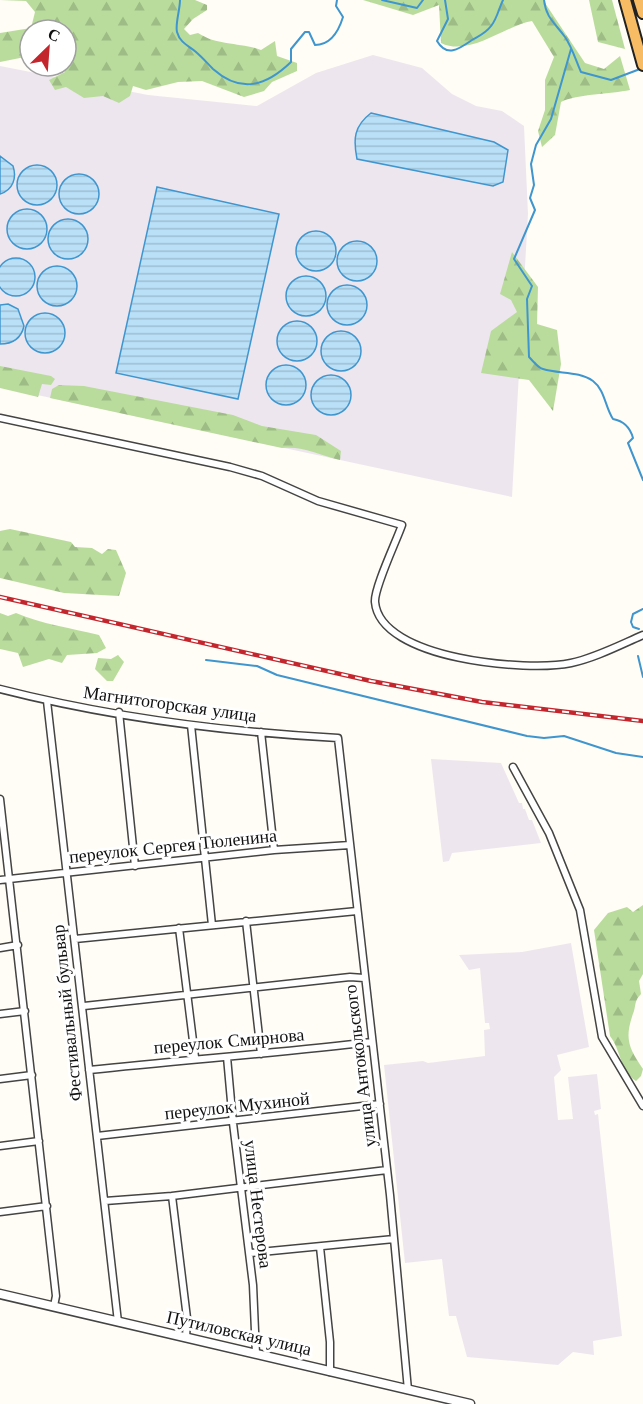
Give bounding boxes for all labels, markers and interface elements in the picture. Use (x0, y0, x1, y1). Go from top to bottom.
north arrow (18, 18, 78, 78)
text: С (45, 23, 64, 46)
street label: Магнитогорская улица (82, 681, 258, 727)
street label: переулок Сергея Тюленина (68, 824, 278, 868)
street label: Фестивальный бульвар (47, 924, 87, 1102)
street label: улица Антокольского (339, 984, 381, 1148)
street label: переулок Смирнова (153, 1023, 305, 1059)
street label: переулок Мухиной (163, 1087, 311, 1125)
street label: улица Нестерова (239, 1139, 277, 1269)
street label: Путиловская улица (164, 1306, 314, 1360)

